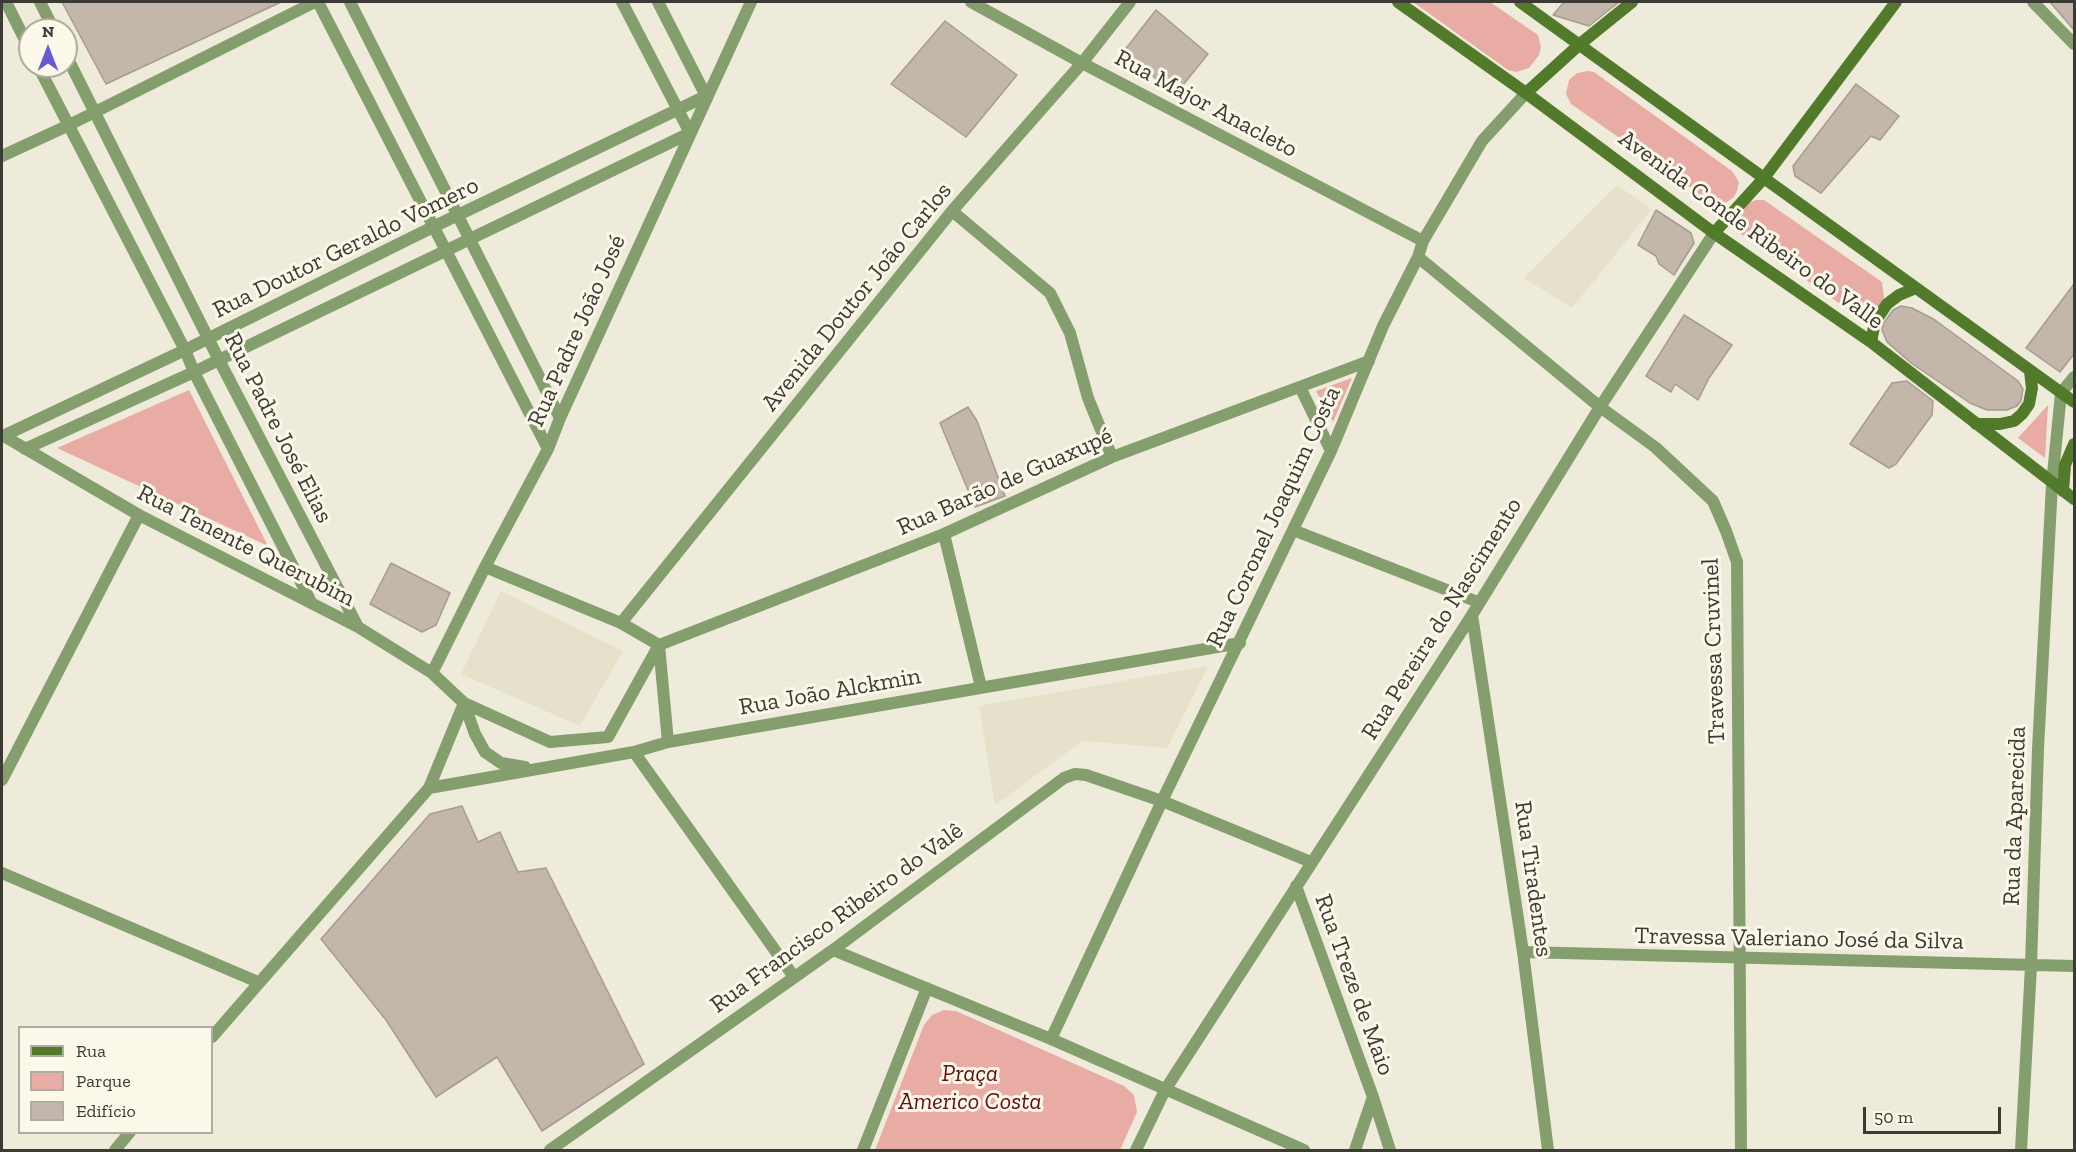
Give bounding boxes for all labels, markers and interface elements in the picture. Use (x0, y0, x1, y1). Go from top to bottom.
north arrow (18, 18, 78, 78)
text: N (42, 22, 54, 41)
street label: Rua Major Anacleto (1110, 44, 1302, 164)
street label: Avenida Conde Ribeiro do Valle (1613, 124, 1889, 336)
street label: Rua Doutor Geraldo Vomero (208, 171, 484, 325)
street label: Avenida Doutor João Carlos (756, 177, 958, 417)
street label: Rua Padre João José (522, 231, 632, 431)
street label: Rua Padre José Elias (218, 328, 338, 528)
street label: Rua Coronel Joaquim Costa (1201, 382, 1347, 652)
street label: Rua Barão de Guaxupé (893, 422, 1117, 542)
street label: Rua Tenente Querubim (132, 479, 360, 613)
street label: Rua Pereira do Nascimento (1356, 493, 1528, 745)
street label: Travessa Cruvinel (1696, 558, 1732, 744)
street label: Rua João Alckmin (737, 662, 923, 722)
street label: Rua da Aparecida (1997, 726, 2033, 906)
street label: Rua Tiradentes (1508, 799, 1558, 959)
street label: Rua Francisco Ribeiro do Valê (705, 817, 969, 1019)
street label: Rua Treze de Maio (1308, 891, 1400, 1079)
street label: Travessa Valeriano José da Silva (1634, 922, 1964, 956)
legend (18, 1026, 213, 1134)
text: Rua (76, 1040, 106, 1062)
park label: Praça Americo Costa (898, 1060, 1042, 1116)
text: Parque (76, 1070, 131, 1092)
scale bar (1866, 1095, 2004, 1133)
text: Edifício (76, 1100, 136, 1122)
text: 50 m (1874, 1106, 1913, 1128)

